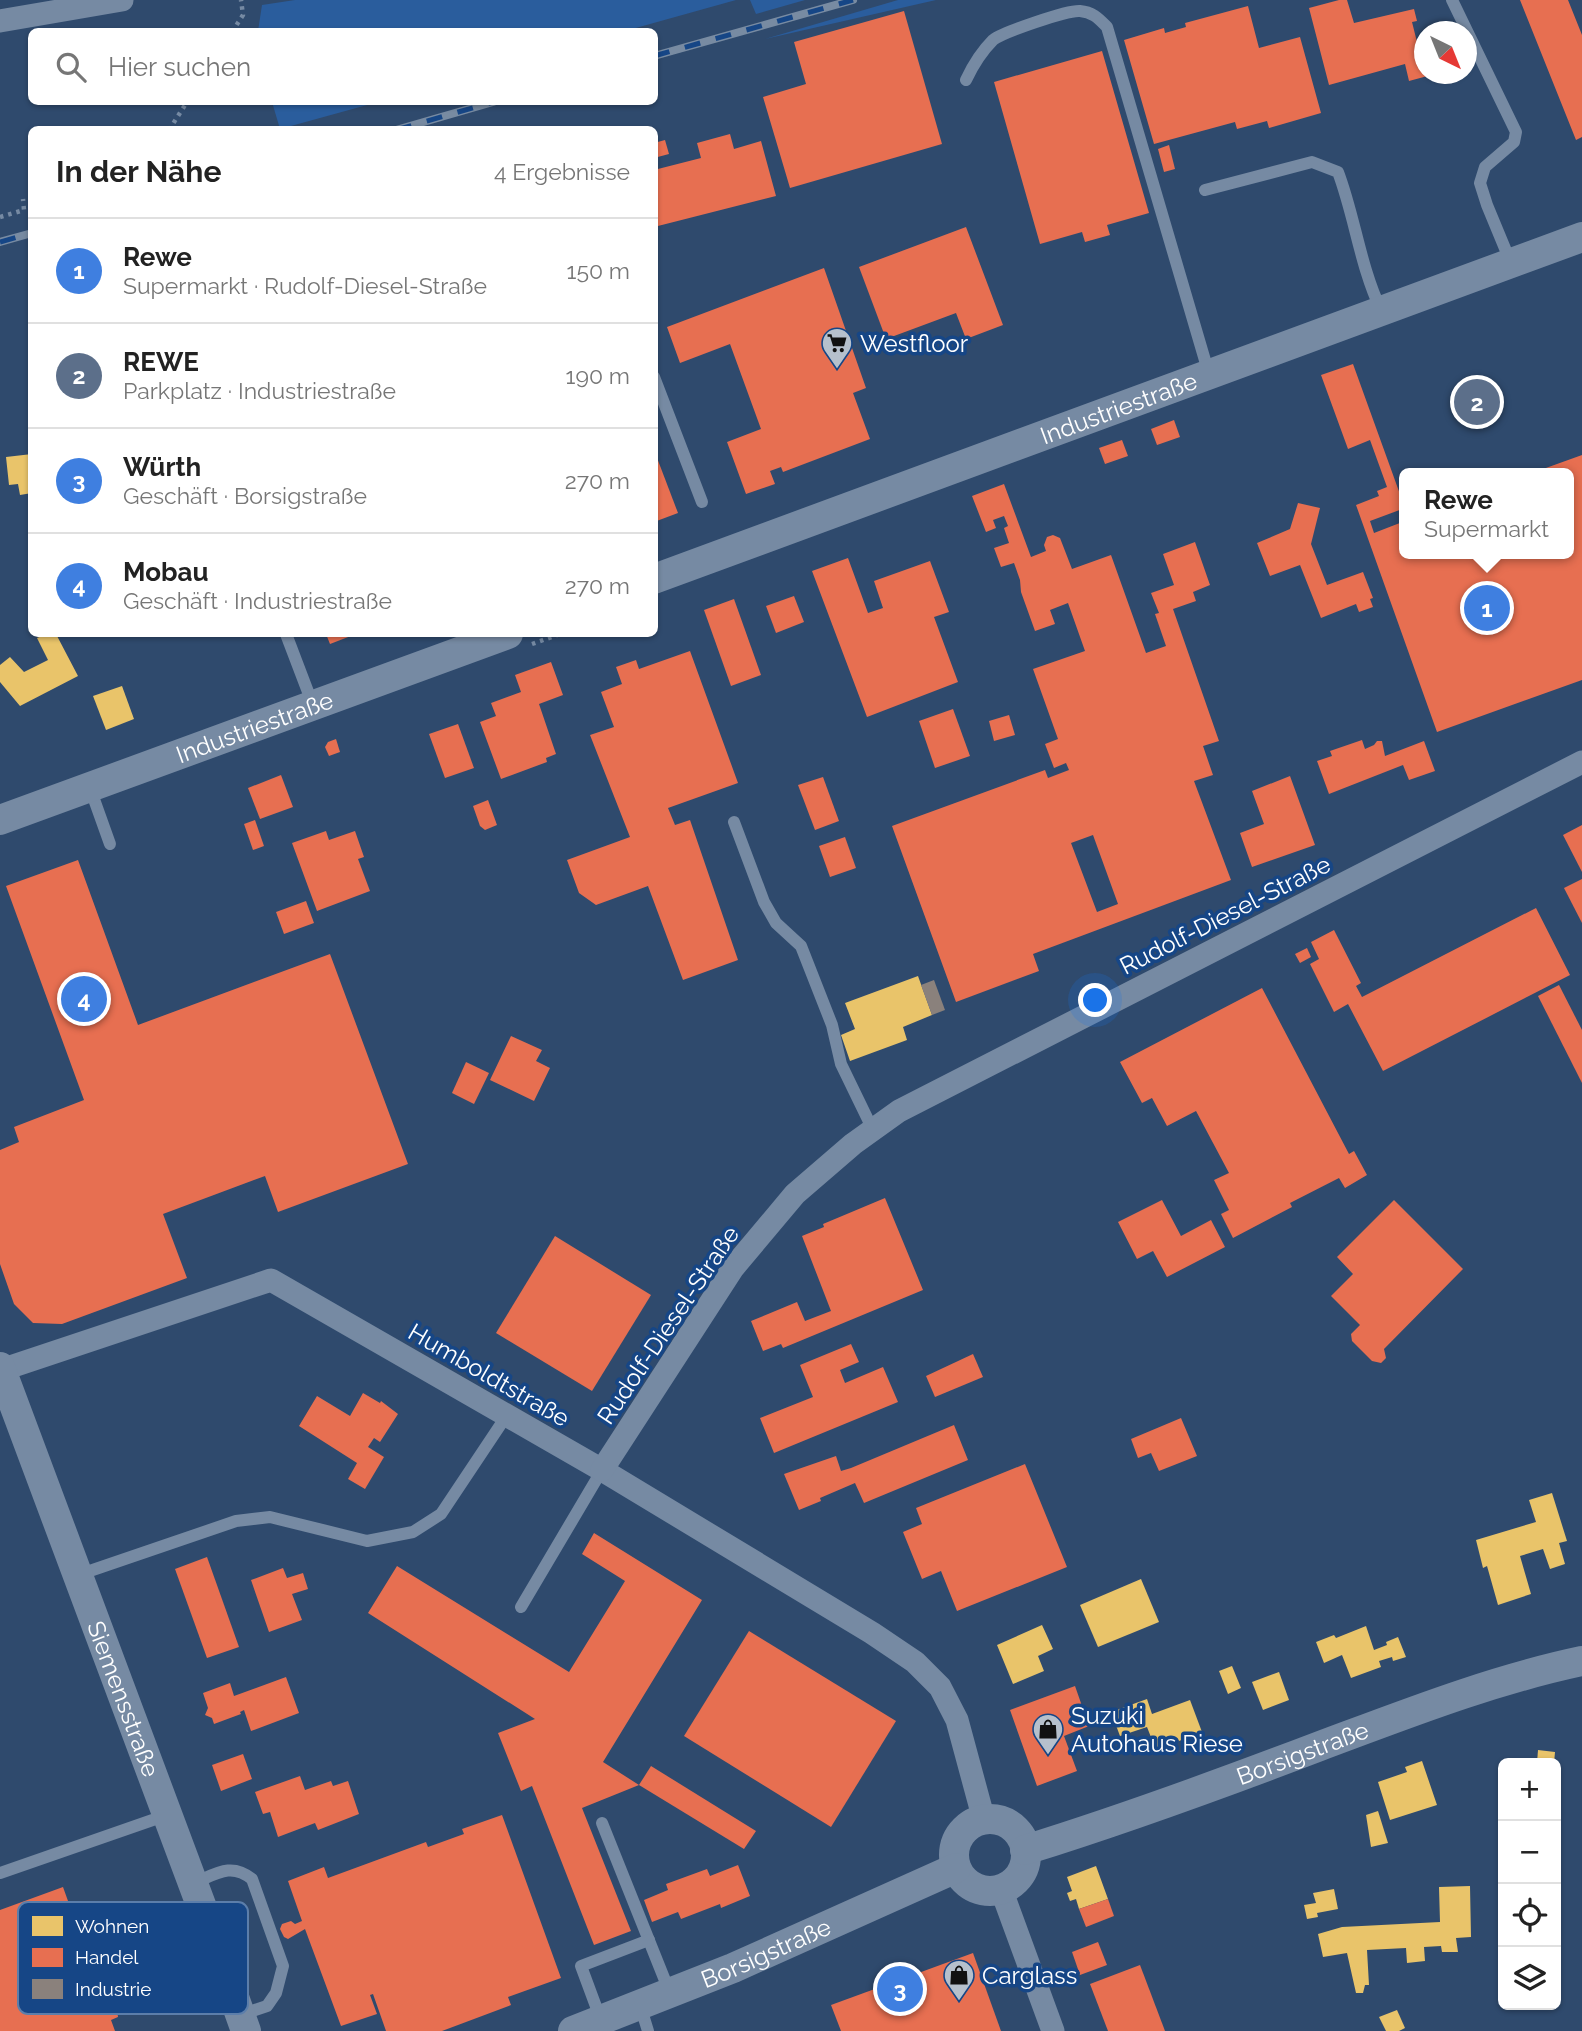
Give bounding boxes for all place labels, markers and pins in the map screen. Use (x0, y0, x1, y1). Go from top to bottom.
supermarket icon: Westfloor (820, 326, 854, 370)
place label: Westfloor (860, 329, 969, 358)
pin: 2 (1454, 376, 1500, 428)
pin: 1 (1464, 582, 1510, 634)
pin: 4 (61, 973, 107, 1025)
place label: Suzuki Autohaus Riese (1071, 1701, 1243, 1758)
shop icon: Suzuki Autohaus Riese (1031, 1712, 1065, 1756)
shop icon: Carglass (942, 1958, 976, 2002)
place label: Carglass (982, 1961, 1077, 1990)
pin: 3 (877, 1963, 923, 2015)

